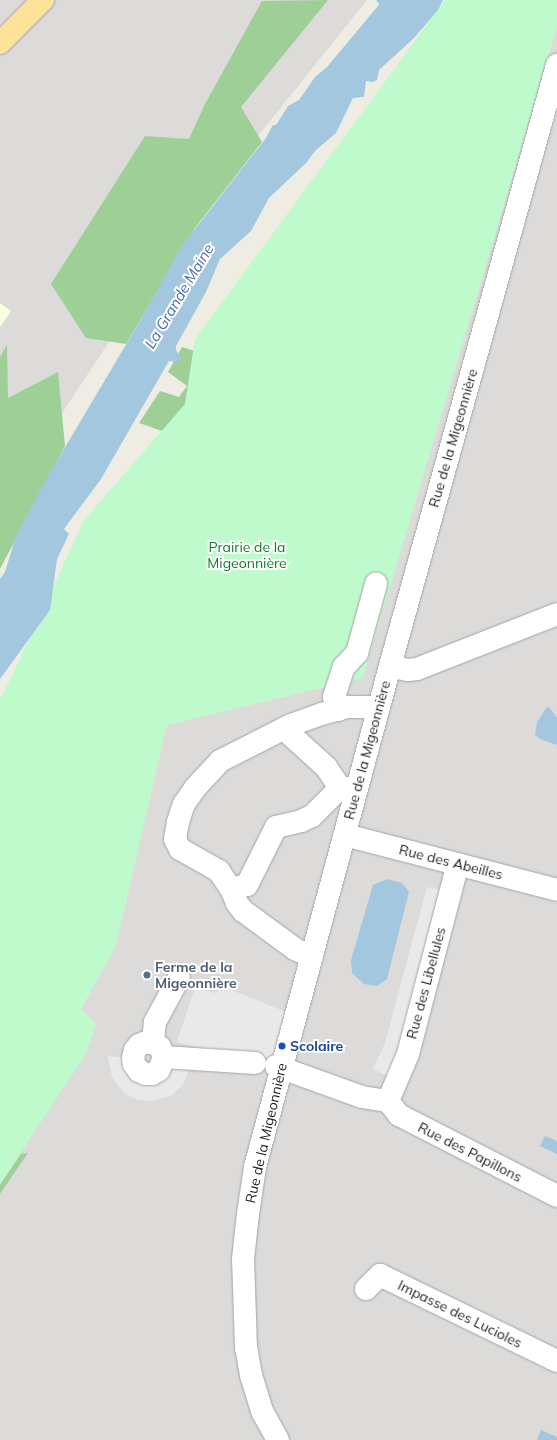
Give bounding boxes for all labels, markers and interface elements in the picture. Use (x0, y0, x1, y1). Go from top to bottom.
water label: La Grande Maine (141, 241, 217, 351)
street label: Rue de la Migeonnière (425, 367, 481, 509)
park label: Prairie de la Migeonnière (207, 539, 287, 572)
street label: Rue de la Migeonnière (340, 679, 394, 821)
street label: Rue des Abeilles (397, 841, 505, 883)
street label: Rue des Libellules (403, 925, 449, 1041)
place label: Ferme de la Migeonnière (155, 959, 237, 992)
marker: Ferme de la Migeonnière (142, 970, 152, 980)
place label: Scolaire (290, 1038, 343, 1054)
marker: Scolaire (277, 1041, 287, 1051)
street label: Rue de la Migeonnière (242, 1061, 290, 1205)
street label: Rue des Papillons (415, 1119, 525, 1185)
street label: Impasse des Lucioles (395, 1277, 525, 1351)

